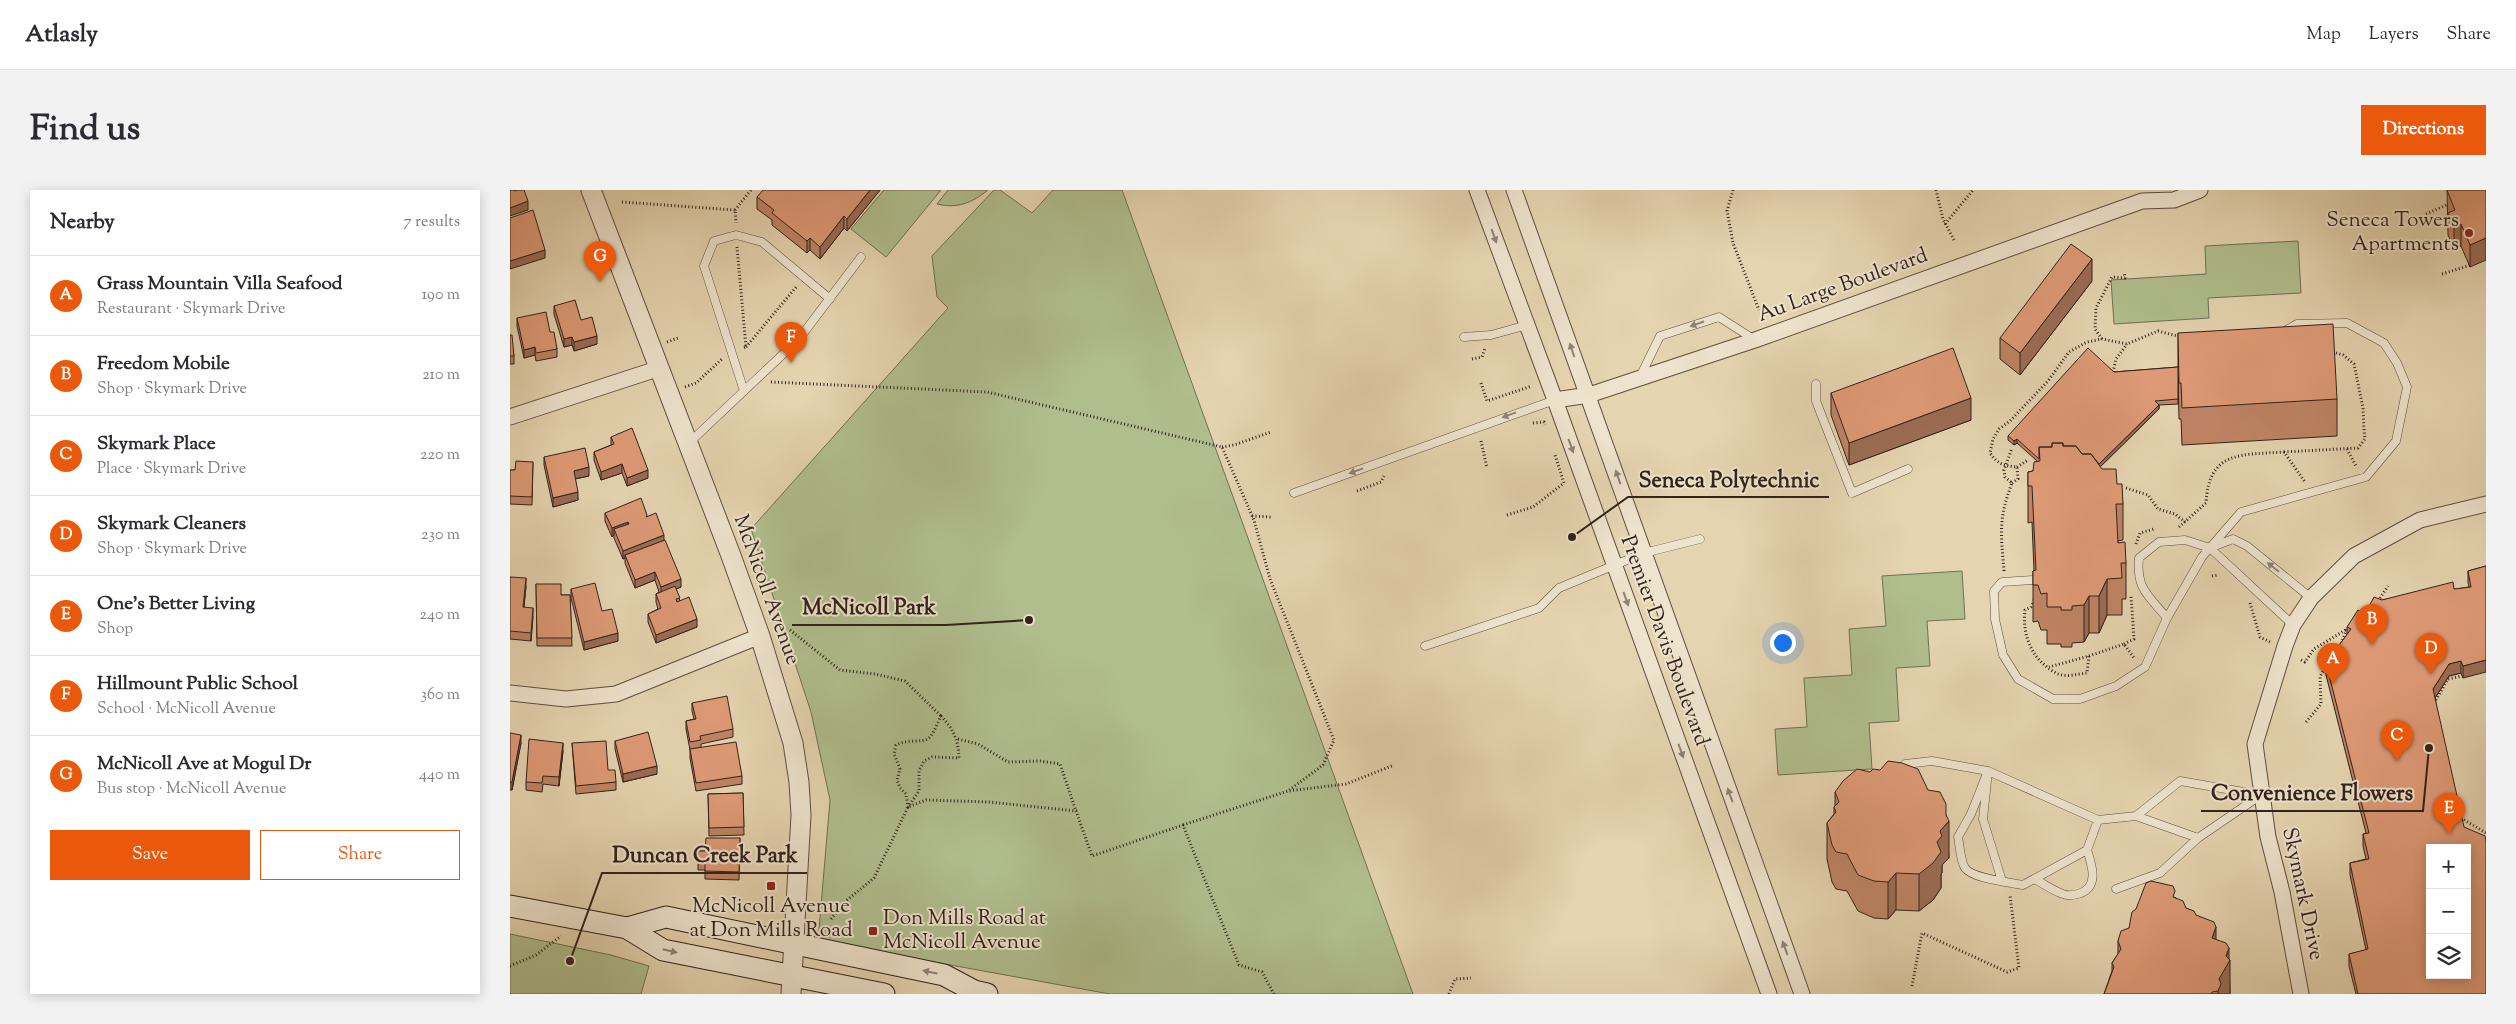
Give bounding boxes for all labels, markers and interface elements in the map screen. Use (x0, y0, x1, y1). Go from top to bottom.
text: Atlasly (25, 18, 98, 52)
text: Map (2306, 22, 2341, 48)
text: Layers (2369, 22, 2419, 48)
text: Share (2447, 22, 2491, 48)
text: Find us (30, 105, 140, 156)
button: Directions (2361, 105, 2486, 155)
place label: Seneca Towers Apartments (2326, 206, 2459, 260)
text: Nearby (50, 208, 115, 238)
text: 7 results (404, 211, 460, 234)
marker: Seneca Towers Apartments (2463, 227, 2475, 239)
one-way arrow (1490, 229, 1498, 244)
pin: G (584, 241, 616, 282)
street label: Au Large Boulevard (1754, 241, 1932, 331)
text: Grass Mountain Villa Seafood (97, 271, 343, 298)
text: A (60, 284, 73, 307)
text: 190 m (422, 284, 460, 307)
text: Restaurant · Skymark Drive (97, 298, 286, 321)
one-way arrow (1689, 320, 1704, 328)
pin: F (775, 322, 807, 363)
one-way arrow (1567, 342, 1575, 357)
text: Freedom Mobile (97, 351, 230, 378)
text: B (61, 364, 71, 387)
text: 210 m (422, 364, 460, 387)
text: Shop · Skymark Drive (97, 378, 247, 401)
one-way arrow (1501, 411, 1516, 419)
text: Skymark Place (97, 431, 215, 458)
one-way arrow (1568, 438, 1575, 453)
text: C (60, 444, 72, 467)
text: 220 m (420, 444, 460, 467)
text: Place · Skymark Drive (97, 458, 246, 481)
callout: Seneca Polytechnic (1628, 460, 1829, 497)
text: Seneca Polytechnic (1638, 466, 1820, 498)
one-way arrow (1348, 467, 1363, 475)
one-way arrow (1613, 469, 1621, 484)
text: Skymark Cleaners (97, 511, 246, 538)
street label: McNicoll Avenue (725, 511, 807, 669)
text: D (60, 524, 72, 547)
text: 230 m (421, 524, 460, 547)
street label: Premier Davis Boulevard (1612, 531, 1716, 751)
text: Shop · Skymark Drive (97, 538, 247, 561)
one-way arrow (2267, 562, 2280, 573)
callout: McNicoll Park (792, 588, 946, 625)
text: One's Better Living (97, 591, 255, 618)
one-way arrow (1623, 591, 1630, 606)
text: McNicoll Park (802, 593, 936, 625)
text: E (61, 604, 71, 627)
text: 240 m (419, 604, 460, 627)
pin: B (2356, 604, 2388, 645)
text: Shop (97, 618, 133, 641)
your location (1770, 630, 1796, 656)
pin: D (2415, 633, 2447, 674)
pin: A (2317, 643, 2349, 684)
text: Hillmount Public School (97, 671, 298, 698)
text: F (62, 684, 70, 707)
text: 360 m (421, 684, 460, 707)
text: School · McNicoll Avenue (97, 698, 276, 721)
pin: C (2381, 720, 2413, 761)
one-way arrow (1678, 744, 1686, 759)
text: McNicoll Ave at Mogul Dr (97, 751, 312, 778)
text: G (59, 764, 73, 787)
text: 440 m (419, 764, 460, 787)
callout: Convenience Flowers (2201, 774, 2423, 811)
text: Bus stop · McNicoll Avenue (97, 778, 286, 801)
text: Convenience Flowers (2211, 779, 2413, 811)
one-way arrow (1726, 788, 1733, 803)
pin: E (2433, 793, 2465, 834)
street label: Skymark Drive (2273, 825, 2331, 963)
button: Save (50, 830, 250, 880)
button: Share (260, 830, 460, 880)
callout: Duncan Creek Park (602, 836, 807, 873)
text: Duncan Creek Park (612, 841, 798, 873)
map controls (2426, 844, 2471, 979)
button: + (2426, 844, 2471, 889)
marker: McNicoll Avenue at Don Mills Road (765, 880, 777, 892)
button: − (2426, 889, 2471, 934)
place label: McNicoll Avenue at Don Mills Road (689, 892, 853, 946)
place label: Don Mills Road at McNicoll Avenue (883, 904, 1046, 958)
marker: Don Mills Road at McNicoll Avenue (867, 925, 879, 937)
button: layers (2426, 934, 2471, 979)
one-way arrow (1781, 940, 1789, 955)
one-way arrow (662, 947, 677, 955)
one-way arrow (921, 967, 937, 975)

